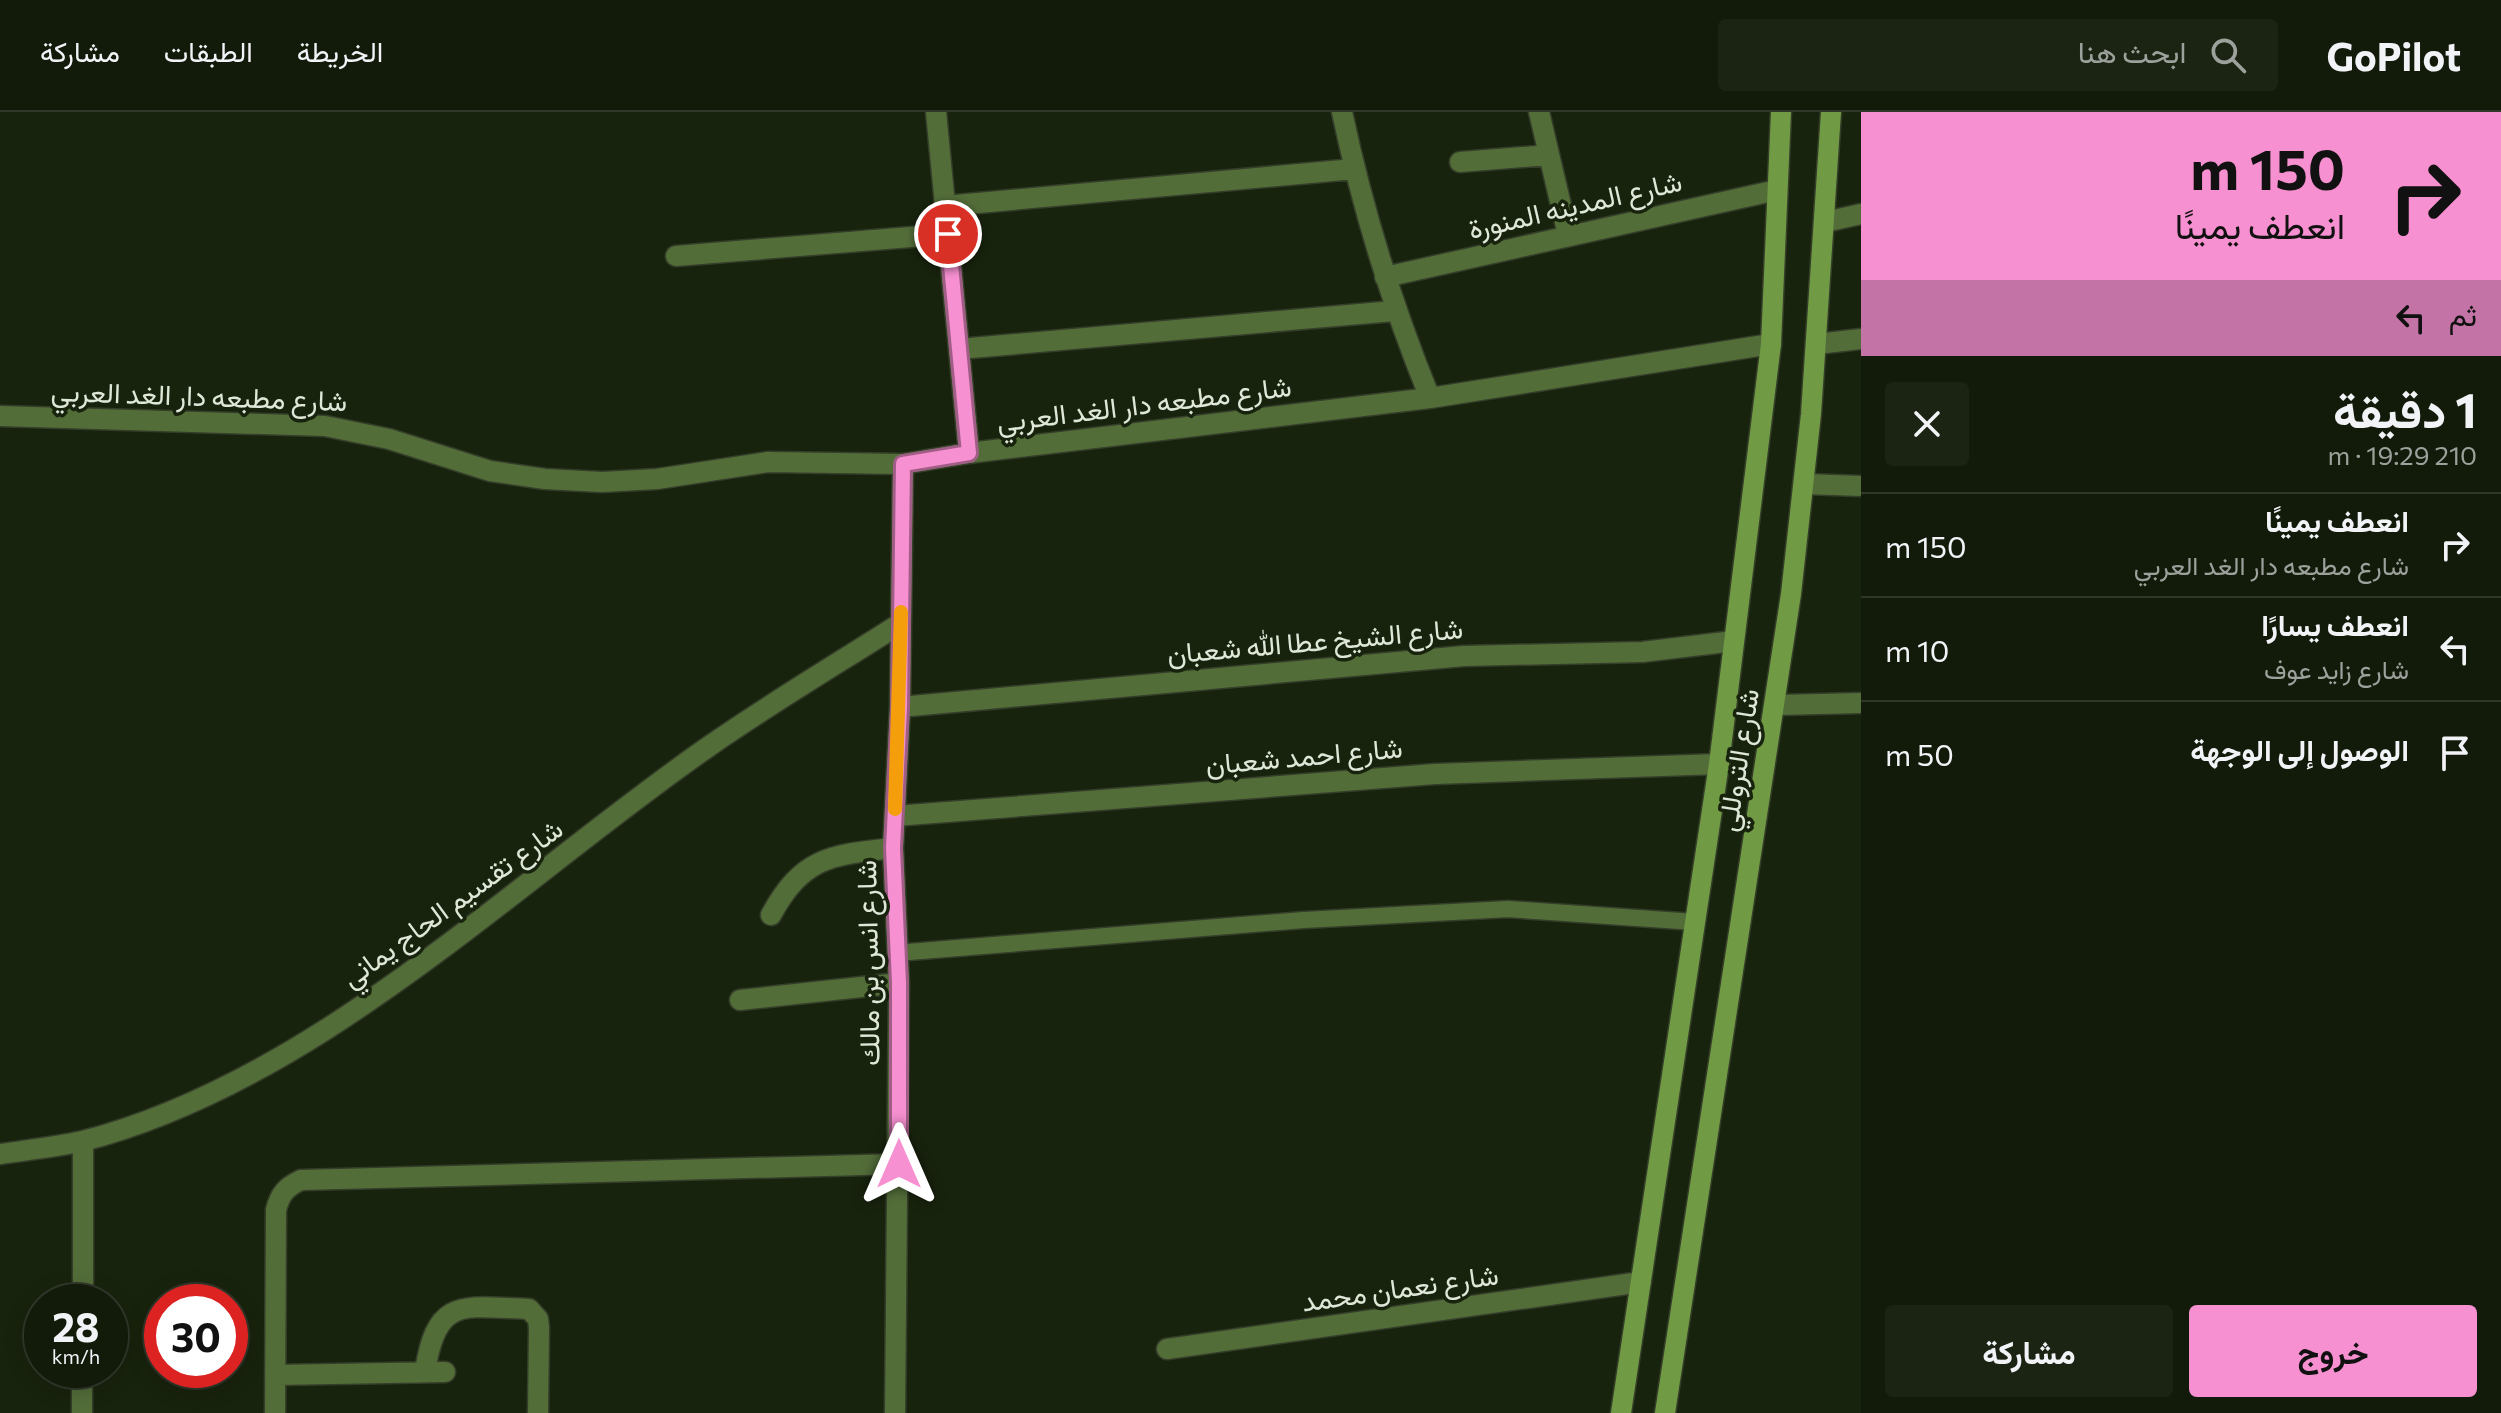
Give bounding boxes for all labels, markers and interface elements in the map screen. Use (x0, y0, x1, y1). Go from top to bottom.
search box (1718, 19, 2278, 91)
text: ابحث هنا (2078, 32, 2186, 69)
text: GoPilot (2326, 32, 2461, 79)
icon: search (2206, 33, 2250, 77)
text: مشاركة (40, 34, 120, 68)
text: الطبقات (164, 34, 253, 68)
text: الخريطة (297, 34, 383, 68)
text: 150 m (2190, 133, 2345, 202)
icon: right (2373, 144, 2477, 248)
street label: شارع المدينه المنورة (1465, 163, 1686, 248)
pin (914, 200, 982, 268)
text: انعطف يمينًا (2175, 202, 2345, 246)
icon: arrive (926, 212, 970, 256)
text: ثم (2449, 295, 2477, 332)
icon: left (2389, 296, 2433, 340)
street label: شارع مطبعه دار الغد العربي (995, 368, 1294, 445)
street label: شارع مطبعه دار الغد العربي (50, 373, 348, 424)
text: 1 دقيقة (2333, 379, 2477, 438)
button: close (1885, 382, 1969, 466)
text: 210 m · 19:29 (2328, 439, 2477, 470)
text: انعطف يمينًا (2265, 501, 2409, 538)
icon: right (2433, 523, 2477, 567)
text: 150 m (1885, 527, 1967, 564)
text: شارع مطبعه دار الغد العربي (2134, 549, 2409, 580)
text: انعطف يسارًا (2261, 605, 2409, 642)
street label: شارع الشيخ عطا الله شعبان (1165, 610, 1465, 674)
icon: left (2433, 627, 2477, 671)
text: 10 m (1885, 631, 1949, 668)
text: شارع زايد عوف (2264, 653, 2409, 684)
street label: شارع التروللي (1709, 686, 1772, 835)
street label: شارع احمد شعبان (1204, 729, 1404, 784)
text: الوصول إلى الوجهة (2190, 730, 2409, 767)
icon: arrive (2433, 731, 2477, 775)
text: 50 m (1885, 735, 1954, 772)
street label: شارع تقسيم الحاج يماني (334, 811, 573, 1000)
street label: شارع انس بن مالك (848, 860, 889, 1066)
position arrow (857, 1122, 941, 1206)
street label: شارع نعمان محمد (1299, 1256, 1501, 1321)
speed limit sign: 30 (144, 1284, 248, 1388)
text: 28 (52, 1301, 100, 1350)
button: مشاركة (1885, 1305, 2173, 1397)
button: خروج (2189, 1305, 2477, 1397)
text: km/h (52, 1344, 100, 1368)

